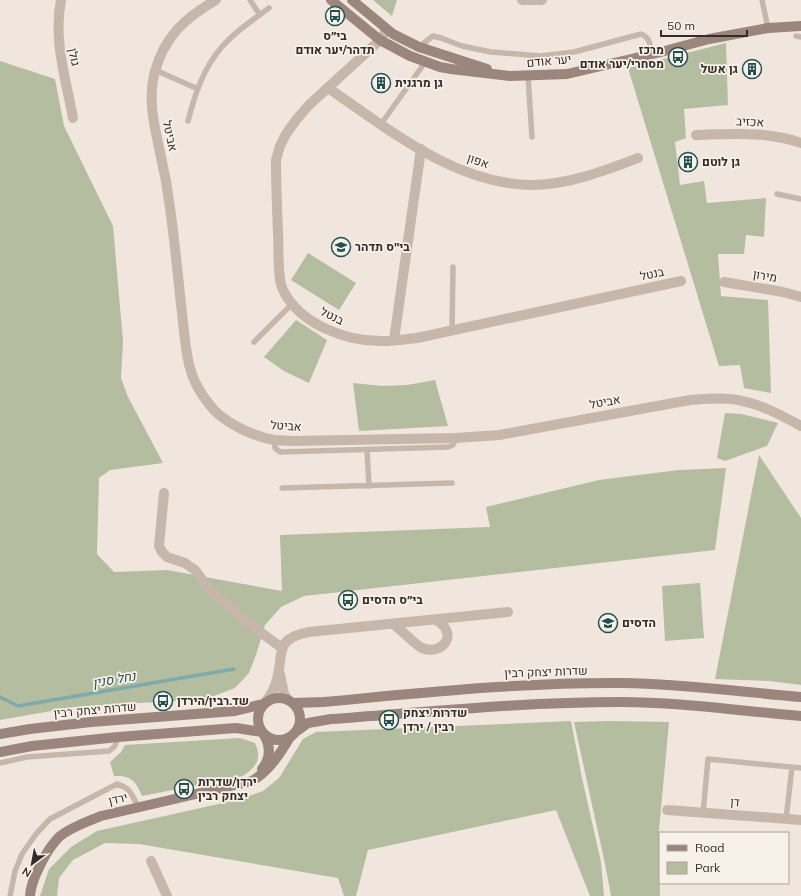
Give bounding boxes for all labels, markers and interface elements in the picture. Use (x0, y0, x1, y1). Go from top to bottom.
bus stop icon: בי״ס תדהר/יער אודם (324, 5, 346, 27)
scale bar (661, 12, 747, 38)
text: 50 m (667, 18, 695, 33)
place label: בי״ס תדהר/יער אודם (296, 28, 374, 57)
place label: מרכז מסחרי/יער אודם (580, 42, 664, 71)
bus stop icon: מרכז מסחרי/יער אודם (667, 46, 689, 68)
street label: גולן (65, 47, 84, 67)
street label: יער אודם (526, 51, 572, 70)
building icon: גן אשל (741, 58, 763, 80)
place label: גן אשל (701, 61, 738, 76)
building icon: גן מרגנית (370, 72, 392, 94)
place label: גן מרגנית (395, 75, 443, 90)
street label: אכזיב (735, 113, 765, 130)
street label: אביטל (160, 119, 181, 153)
street label: אפון (465, 150, 491, 171)
building icon: גן לוטם (677, 151, 699, 173)
place label: גן לוטם (702, 154, 740, 169)
school or university icon: בי"ס תדהר (330, 236, 352, 258)
place label: בי"ס תדהר (355, 239, 410, 254)
street label: בנטל (638, 264, 666, 283)
street label: מירון (752, 266, 778, 285)
street label: בנטל (318, 303, 347, 328)
street label: אביטל (588, 391, 622, 412)
street label: אביטל (270, 417, 302, 434)
bus stop icon: בי״ס הדסים (337, 589, 359, 611)
place label: בי״ס הדסים (362, 592, 423, 607)
school or university icon: הדסים (597, 612, 619, 634)
place label: הדסים (622, 615, 656, 630)
street label: שדרות יצחק רבין (504, 663, 588, 680)
water label: נחל סנין (91, 667, 138, 691)
bus stop icon: שד.רבין/הירדן (152, 690, 174, 712)
place label: שד.רבין/הירדן (177, 693, 249, 708)
street label: שדרות יצחק רבין (53, 698, 137, 721)
place label: שדרות יצחק רבין / ירדן (403, 705, 467, 734)
bus stop icon: שדרות יצחק רבין / ירדן (378, 709, 400, 731)
place label: ירדן/שדרות יצחק רבין (198, 774, 257, 803)
bus stop icon: ירדן/שדרות יצחק רבין (173, 778, 195, 800)
street label: ירדן (107, 789, 129, 808)
street label: דן (730, 794, 740, 809)
legend (659, 832, 789, 884)
text: Road (695, 840, 724, 855)
north arrow (12, 844, 52, 884)
text: Park (695, 860, 721, 875)
text: N (19, 864, 34, 881)

